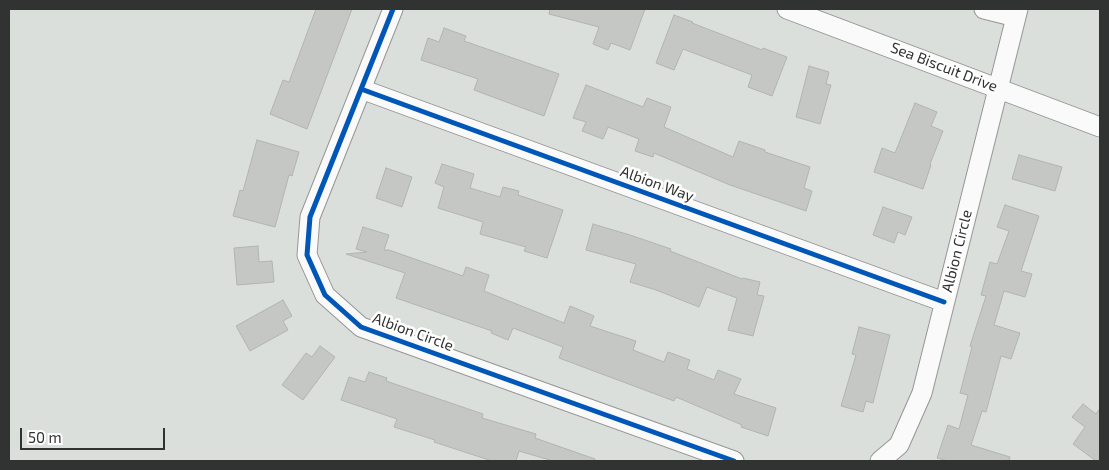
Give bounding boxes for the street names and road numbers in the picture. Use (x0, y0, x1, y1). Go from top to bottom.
street label: Sea Biscuit Drive (888, 38, 1000, 96)
street label: Albion Way (618, 162, 696, 206)
street label: Albion Circle (938, 208, 976, 294)
street label: Albion Circle (370, 309, 456, 355)

